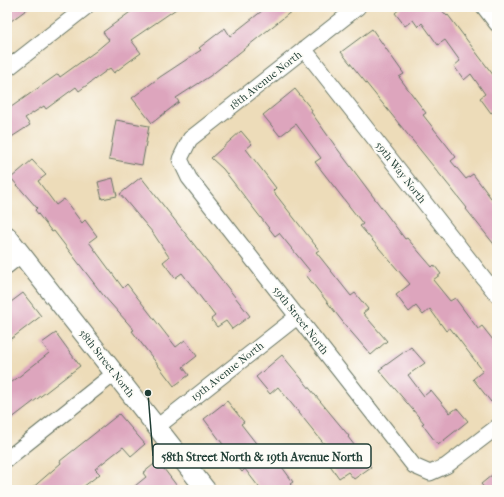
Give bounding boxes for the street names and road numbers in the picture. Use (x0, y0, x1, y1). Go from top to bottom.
street label: 18th Avenue North (227, 48, 305, 113)
street label: 59th Way North (373, 139, 429, 206)
street label: 59th Street North (270, 284, 332, 358)
street label: 58th Street North (76, 327, 138, 401)
street label: 19th Avenue North (188, 339, 267, 404)

